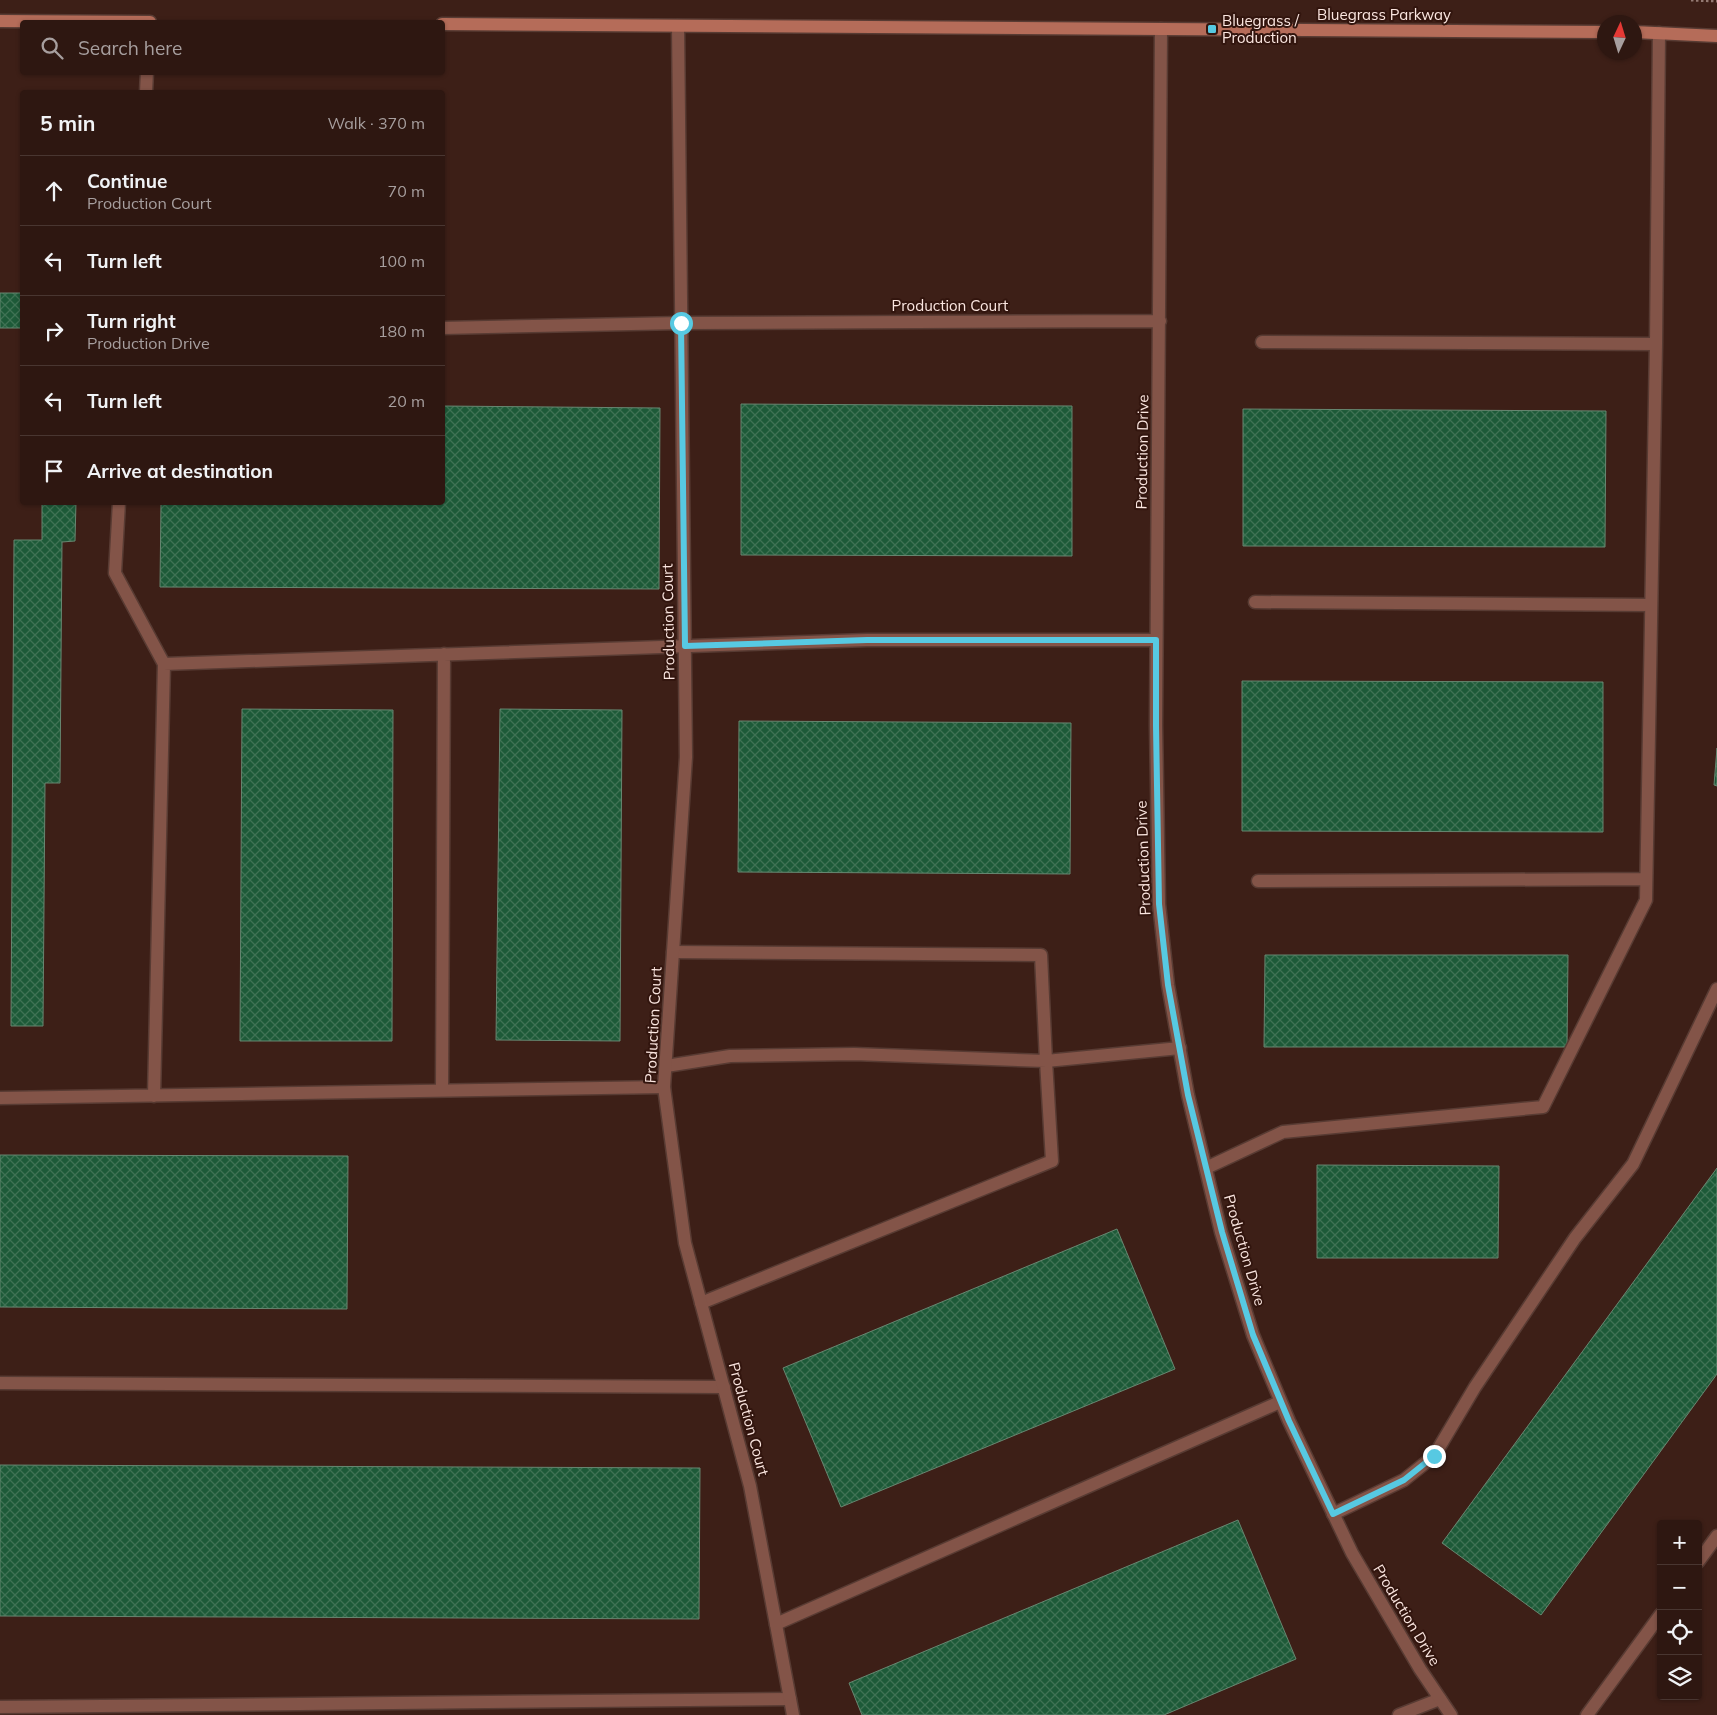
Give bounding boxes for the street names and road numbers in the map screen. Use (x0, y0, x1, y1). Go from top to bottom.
street label: Bluegrass Parkway (1317, 5, 1451, 24)
street label: Production Court (892, 296, 1008, 315)
street label: Production Drive (1131, 394, 1153, 510)
street label: Production Court (657, 563, 679, 681)
street label: Production Drive (1131, 800, 1155, 916)
street label: Production Court (640, 966, 666, 1084)
street label: Production Drive (1220, 1192, 1270, 1308)
street label: Production Court (725, 1360, 773, 1478)
street label: Production Drive (1369, 1561, 1445, 1669)

